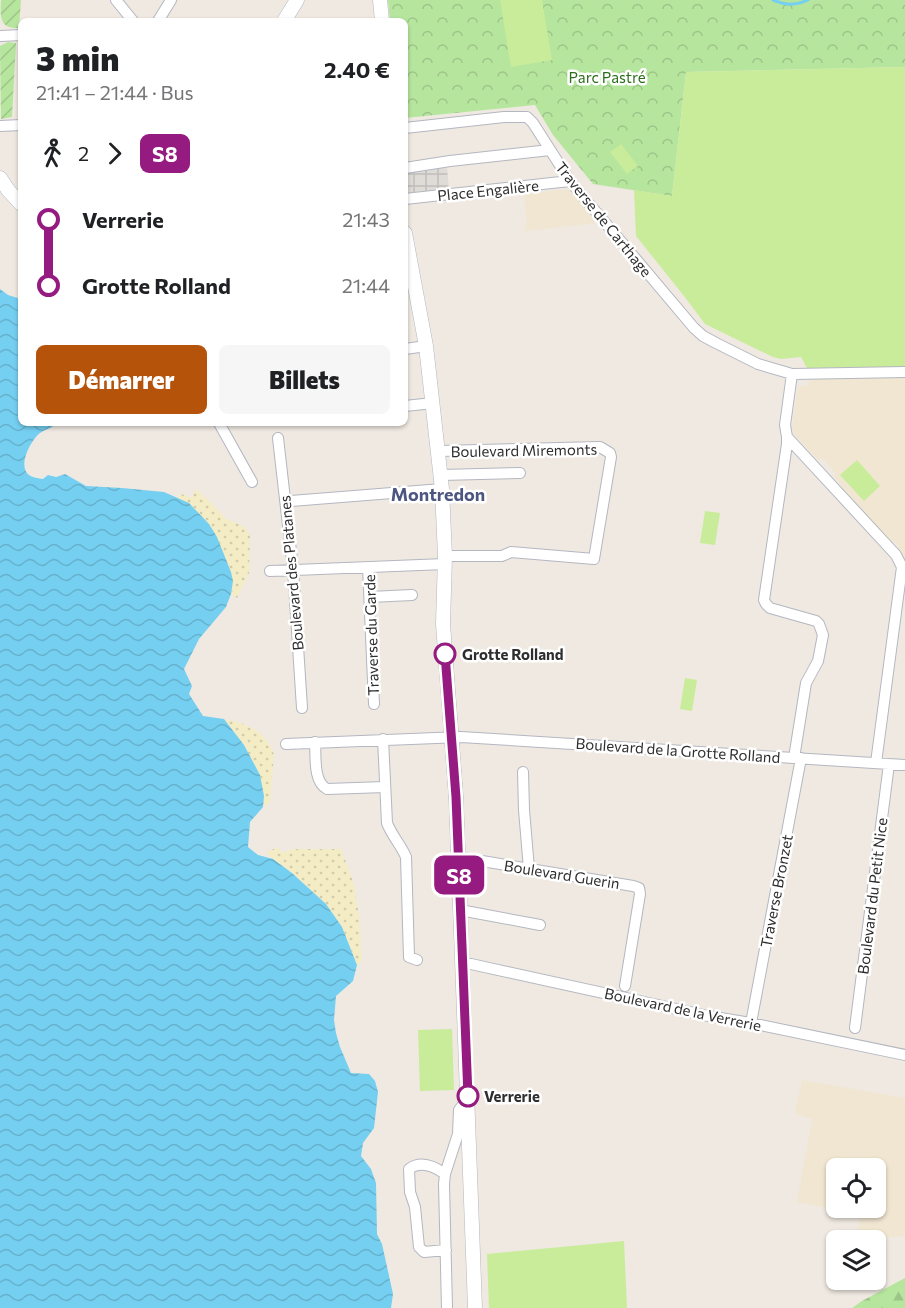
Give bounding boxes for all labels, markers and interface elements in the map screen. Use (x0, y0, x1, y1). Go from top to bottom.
text: 3 min (36, 37, 119, 78)
text: 2.40 € (324, 56, 390, 83)
park label: Parc Pastré (568, 68, 646, 86)
text: 21:41 – 21:44 · Bus (36, 80, 194, 104)
icon: walk (36, 137, 69, 170)
icon: forward (98, 137, 131, 170)
text: 2 (78, 141, 89, 165)
text: S8 (152, 141, 178, 166)
street label: Traverse de Carthage (552, 158, 656, 280)
street label: Place Engalière (436, 176, 540, 204)
text: Verrerie (82, 206, 164, 233)
text: 21:43 (342, 207, 390, 231)
text: Grotte Rolland (82, 272, 231, 299)
text: 21:44 (342, 273, 390, 297)
button: Démarrer (36, 345, 207, 414)
button: Billets (219, 345, 390, 414)
street label: Boulevard Miremonts (451, 440, 598, 460)
district label: Montredon (391, 483, 485, 505)
street label: Boulevard des Platanes (275, 494, 307, 651)
street label: Traverse du Garde (360, 574, 382, 696)
marker: Grotte Rolland (434, 643, 456, 665)
place label: Grotte Rolland (462, 645, 564, 663)
street label: Boulevard de la Grotte Rolland (575, 734, 781, 766)
street label: Boulevard du Petit Nice (853, 817, 891, 975)
street label: Traverse Bronzet (756, 833, 796, 949)
line badge: S8 (432, 856, 486, 894)
street label: Boulevard Guerin (503, 856, 621, 892)
text: S8 (446, 863, 472, 888)
street label: Boulevard de la Verrerie (603, 984, 763, 1034)
marker: Verrerie (457, 1085, 479, 1107)
place label: Verrerie (484, 1087, 540, 1105)
map controls (826, 1158, 886, 1290)
button: locate (826, 1158, 886, 1218)
button: layers (826, 1230, 886, 1290)

